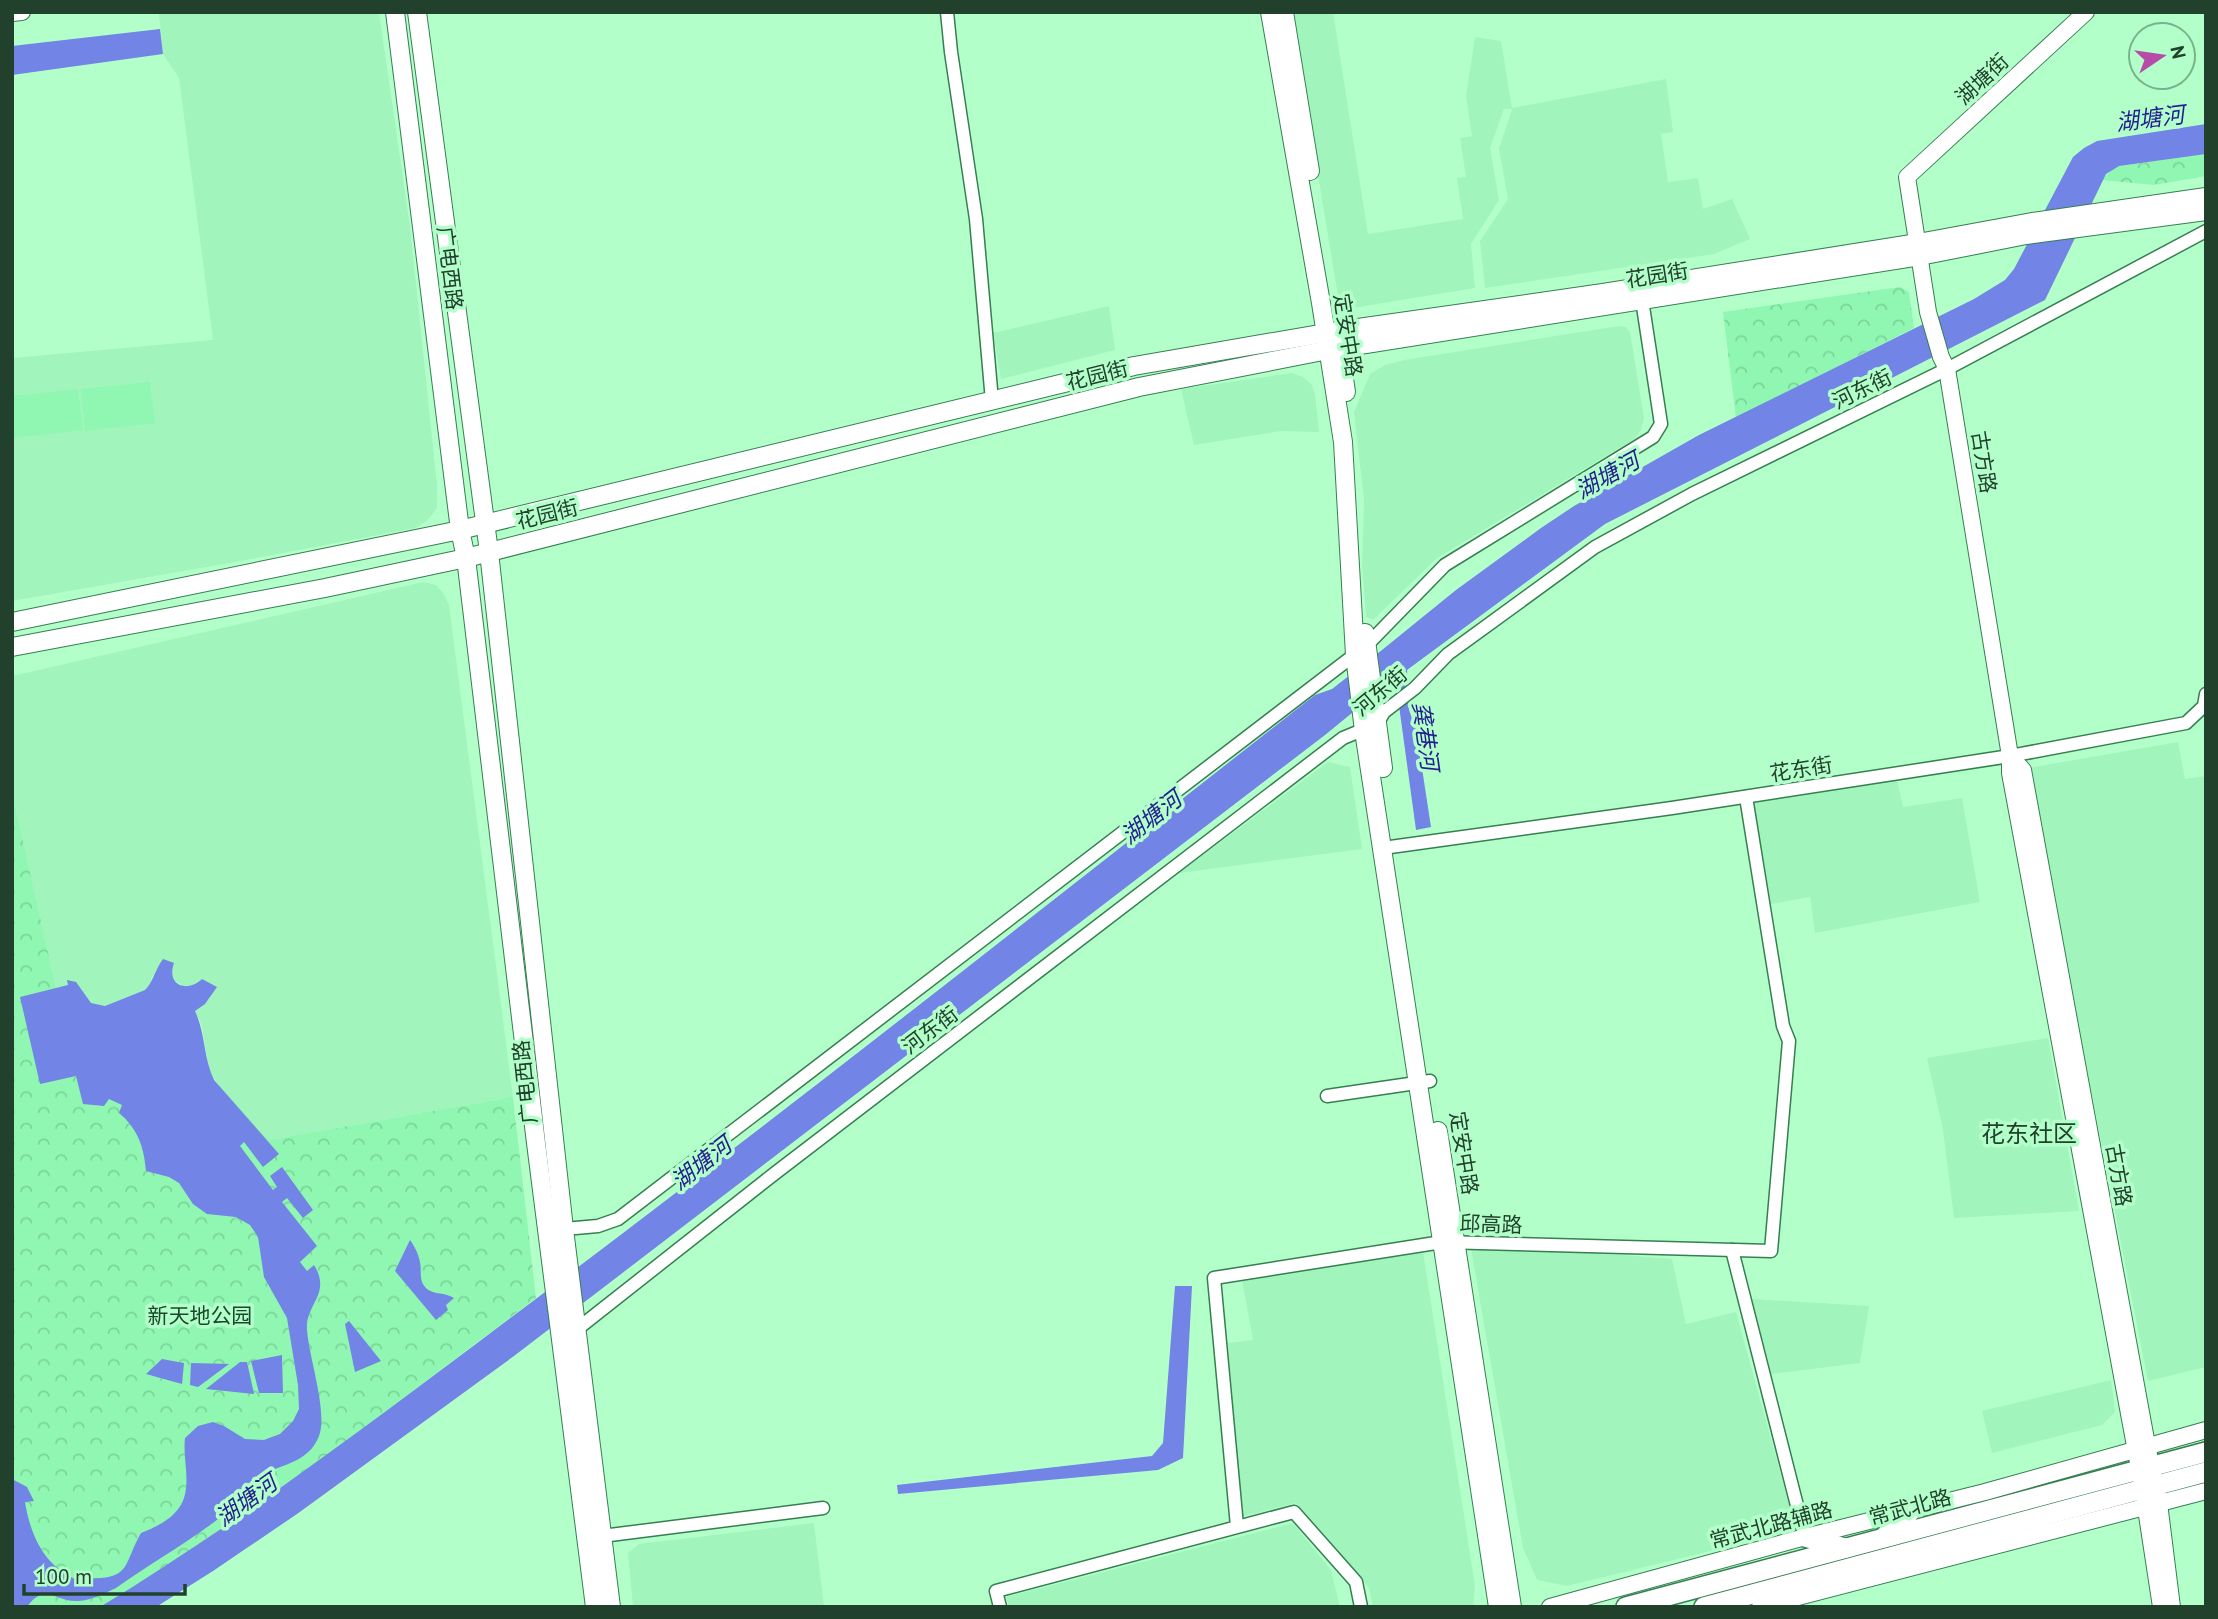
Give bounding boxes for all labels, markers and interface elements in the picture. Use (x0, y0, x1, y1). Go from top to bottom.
north arrow (2127, 21, 2197, 91)
text: N (2165, 43, 2192, 61)
street label: 湖塘街 (1950, 48, 2014, 110)
water label: 湖塘河 (2114, 99, 2190, 137)
street label: 广电西路 (431, 225, 469, 311)
street label: 花园街 (1624, 257, 1690, 293)
street label: 定安中路 (1328, 291, 1368, 379)
street label: 花园街 (1063, 354, 1131, 396)
street label: 河东街 (1828, 363, 1896, 415)
street label: 古方路 (1966, 429, 2002, 495)
water label: 湖塘河 (1570, 444, 1648, 504)
street label: 花园街 (513, 493, 581, 535)
street label: 河东街 (1347, 660, 1413, 722)
water label: 龚巷河 (1407, 700, 1446, 776)
street label: 花东街 (1768, 751, 1834, 787)
water label: 湖塘河 (1115, 782, 1190, 850)
street label: 河东街 (897, 1000, 963, 1060)
street label: 广电西路 (507, 1039, 543, 1125)
street label: 定安中路 (1444, 1109, 1484, 1197)
district label: 花东社区 (1981, 1118, 2077, 1149)
water label: 湖塘河 (665, 1128, 740, 1196)
street label: 古方路 (2100, 1142, 2138, 1208)
street label: 邱高路 (1459, 1209, 1523, 1239)
park label: 新天地公园 (148, 1302, 253, 1329)
water label: 湖塘河 (210, 1466, 286, 1532)
street label: 常武北路 (1866, 1483, 1954, 1531)
street label: 常武北路辅路 (1707, 1496, 1835, 1554)
scale bar (24, 1552, 186, 1596)
text: 100 m (35, 1563, 92, 1590)

